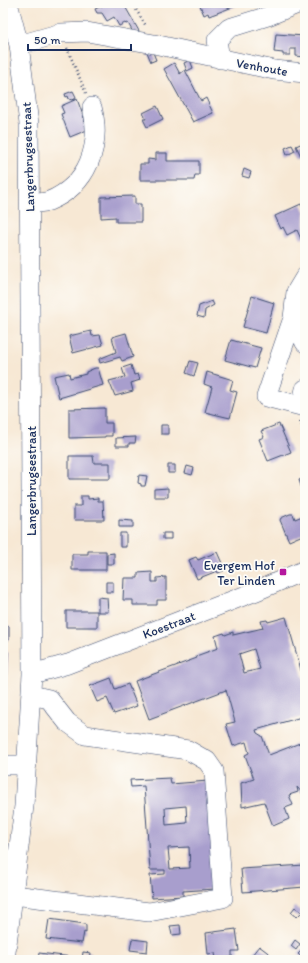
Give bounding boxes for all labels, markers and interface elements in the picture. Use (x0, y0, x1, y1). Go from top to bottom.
scale bar (28, 26, 131, 52)
text: 50 m (34, 33, 60, 47)
street label: Venhoute (235, 55, 289, 79)
street label: Langerbrugsestraat (19, 102, 37, 212)
street label: Langerbrugsestraat (24, 426, 39, 536)
place label: Evergem Hof Ter Linden (204, 558, 276, 588)
marker: Evergem Hof Ter Linden (278, 567, 288, 577)
street label: Koestraat (141, 608, 198, 642)

